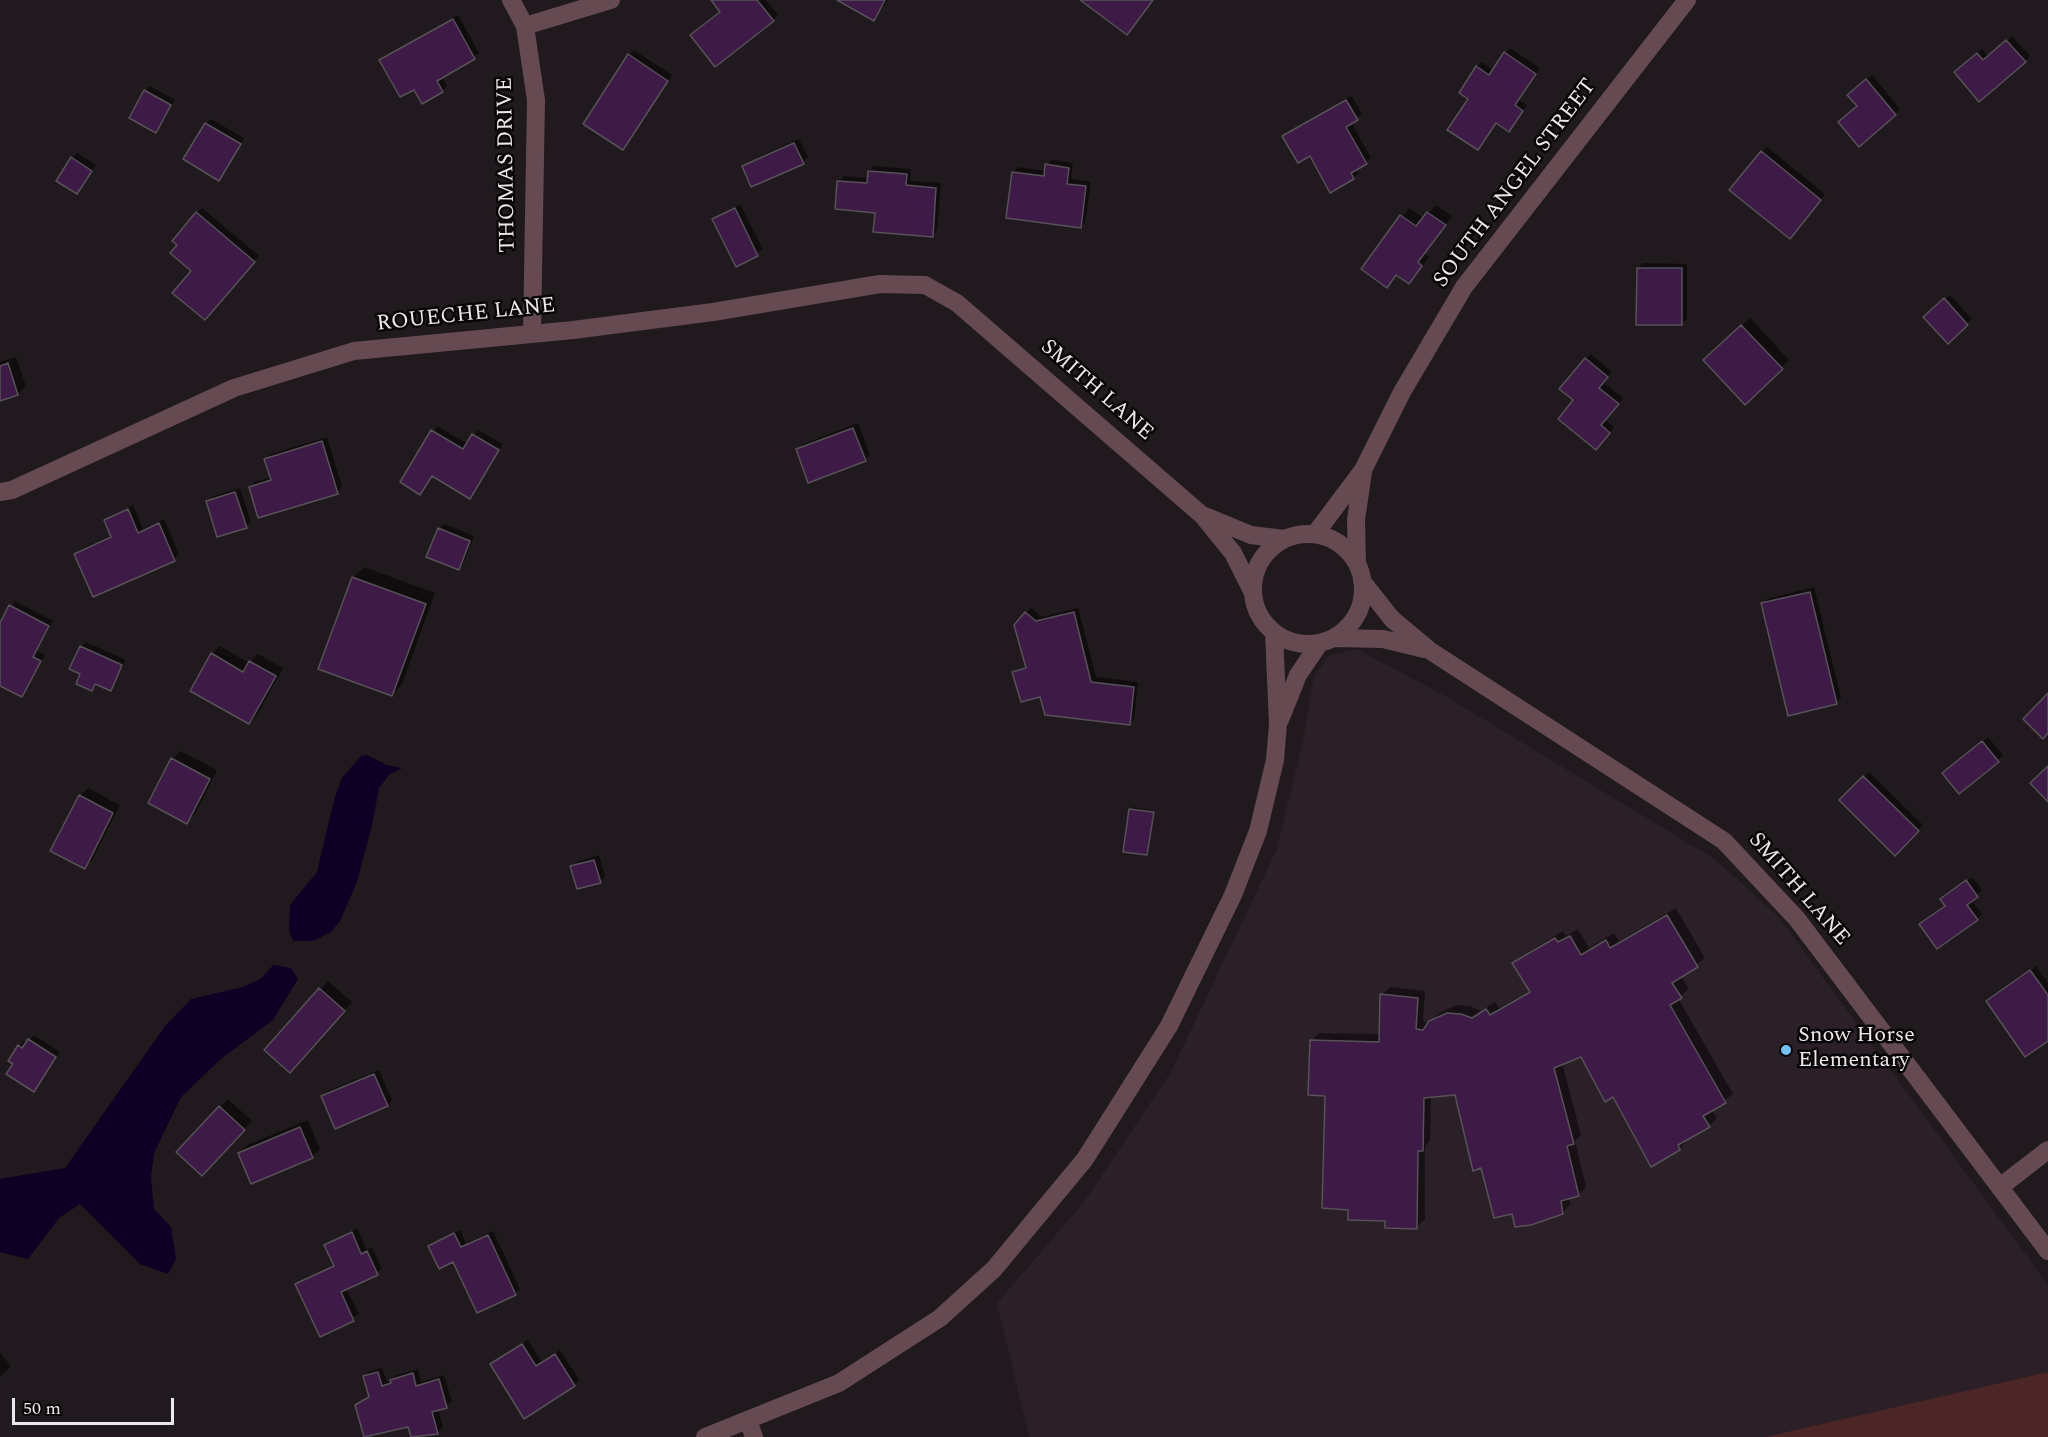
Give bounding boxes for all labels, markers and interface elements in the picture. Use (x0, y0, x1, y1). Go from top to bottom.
street label: SOUTH ANGEL STREET (1429, 74, 1603, 294)
street label: THOMAS DRIVE (493, 77, 523, 253)
street label: ROUECHE LANE (375, 293, 557, 339)
street label: SMITH LANE (1034, 335, 1158, 447)
street label: SMITH LANE (1742, 828, 1854, 952)
place label: Snow Horse Elementary (1798, 1024, 1915, 1076)
marker: Snow Horse Elementary (1779, 1043, 1793, 1057)
scale bar (15, 1386, 177, 1424)
text: 50 m (23, 1395, 61, 1422)

